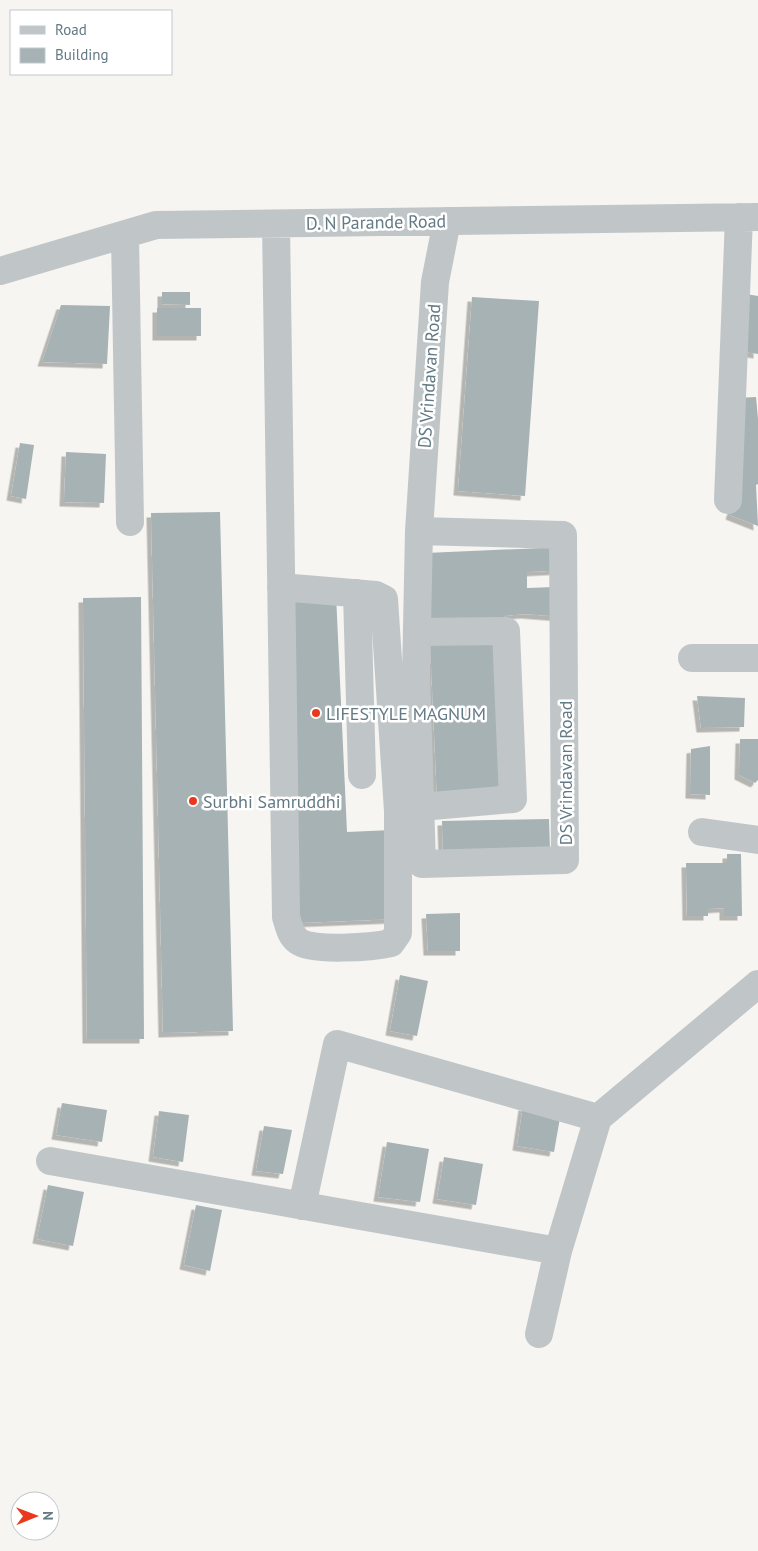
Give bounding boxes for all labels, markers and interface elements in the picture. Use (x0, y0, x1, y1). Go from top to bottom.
legend (10, 10, 172, 75)
text: Road (55, 20, 87, 39)
text: Building (55, 45, 109, 64)
street label: D. N Parande Road (306, 209, 446, 235)
street label: DS Vrindavan Road (412, 303, 446, 449)
street label: DS Vrindavan Road (554, 701, 577, 845)
place label: LIFESTYLE MAGNUM (326, 702, 486, 725)
marker: LIFESTYLE MAGNUM (310, 707, 322, 719)
place label: Surbhi Samruddhi (203, 790, 341, 813)
marker: Surbhi Samruddhi (187, 795, 199, 807)
north arrow (10, 1491, 60, 1541)
text: N (39, 1511, 57, 1521)

